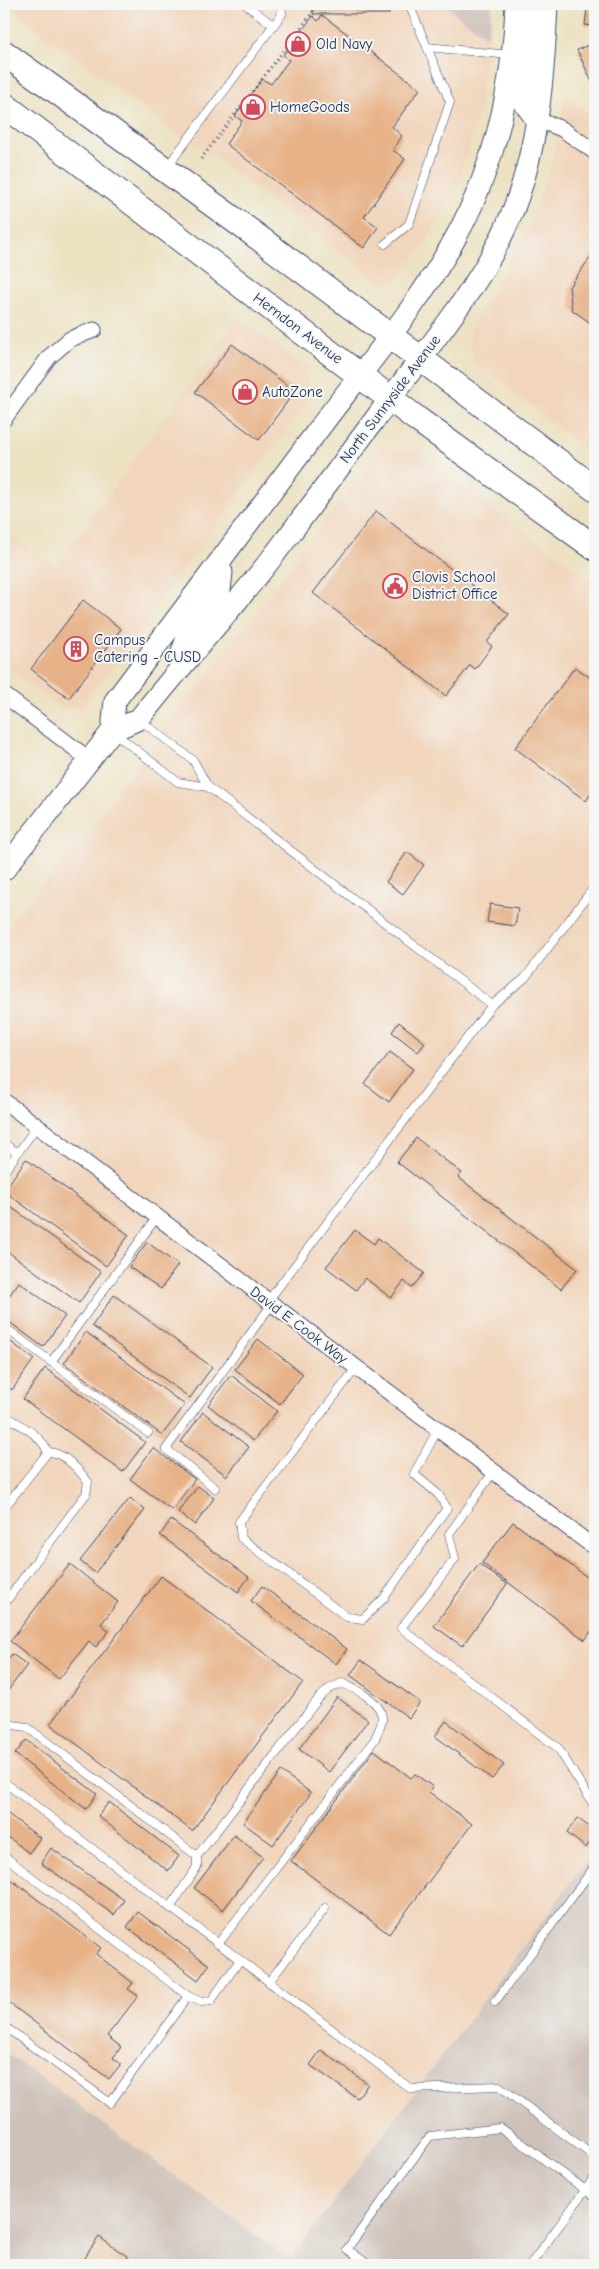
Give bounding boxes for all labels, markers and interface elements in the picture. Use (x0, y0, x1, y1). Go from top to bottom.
shop icon: Old Navy (285, 31, 311, 57)
place label: Old Navy (316, 35, 373, 53)
shop icon: HomeGoods (240, 94, 266, 120)
place label: HomeGoods (270, 98, 350, 116)
street label: Herndon Avenue (250, 288, 347, 368)
street label: North Sunnyside Avenue (336, 331, 444, 467)
shop icon: AutoZone (232, 379, 258, 405)
place label: AutoZone (262, 383, 323, 401)
place label: Clovis School District Office (412, 568, 498, 603)
public building icon: Clovis School District Office (382, 573, 408, 599)
place label: Campus Catering - CUSD (94, 631, 201, 666)
building icon: Campus Catering - CUSD (63, 636, 89, 662)
street label: David E Cook Way (247, 1282, 352, 1368)

